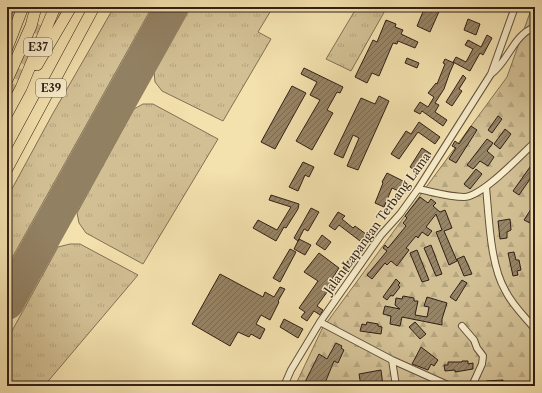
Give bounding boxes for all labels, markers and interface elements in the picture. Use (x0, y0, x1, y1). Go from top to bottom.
road number: E37 (24, 38, 52, 56)
road number: E39 (36, 79, 66, 97)
street label: Jalan Lapangan Terbang Lama (319, 149, 434, 298)

